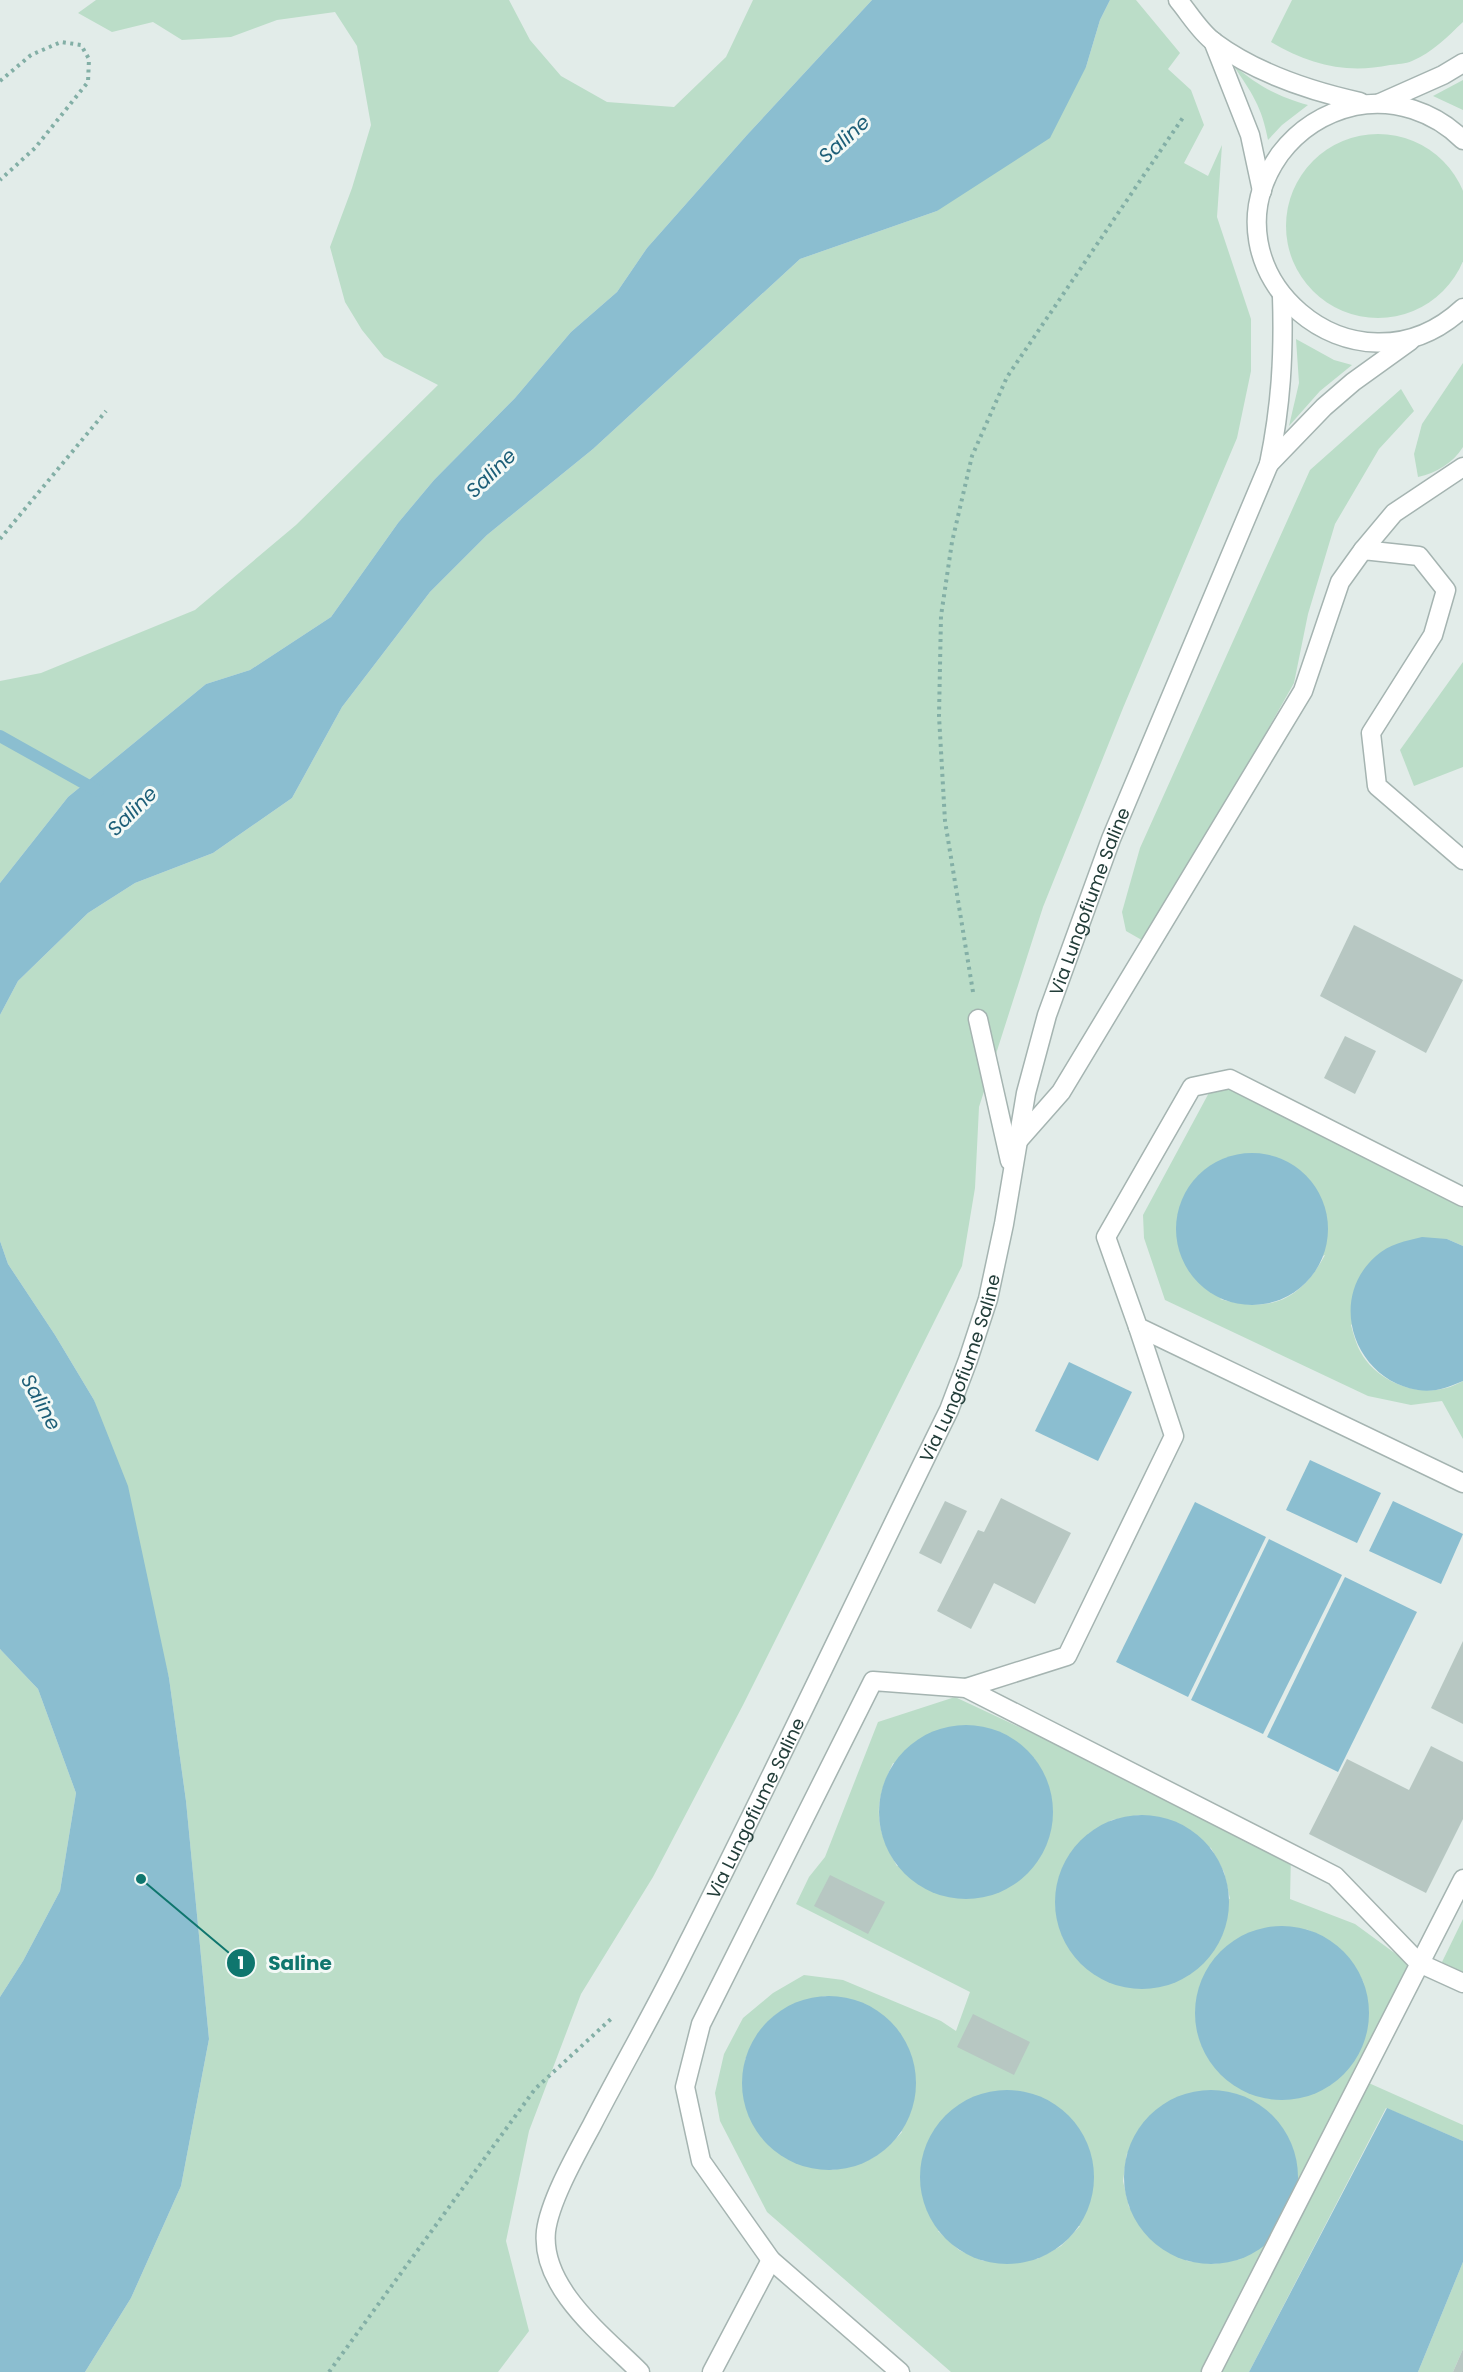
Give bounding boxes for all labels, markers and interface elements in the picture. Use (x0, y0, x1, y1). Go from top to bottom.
water label: Saline (812, 108, 876, 170)
water label: Saline (460, 442, 522, 504)
water label: Saline (101, 780, 163, 842)
street label: Via Lungofiume Saline (1043, 803, 1136, 999)
street label: Via Lungofiume Saline (913, 1272, 1005, 1466)
water label: Saline (14, 1369, 68, 1435)
street label: Via Lungofiume Saline (700, 1713, 810, 1903)
callout: Saline (226, 1944, 344, 1982)
text: Saline (268, 1949, 332, 1977)
text: 1 (238, 1950, 244, 1975)

